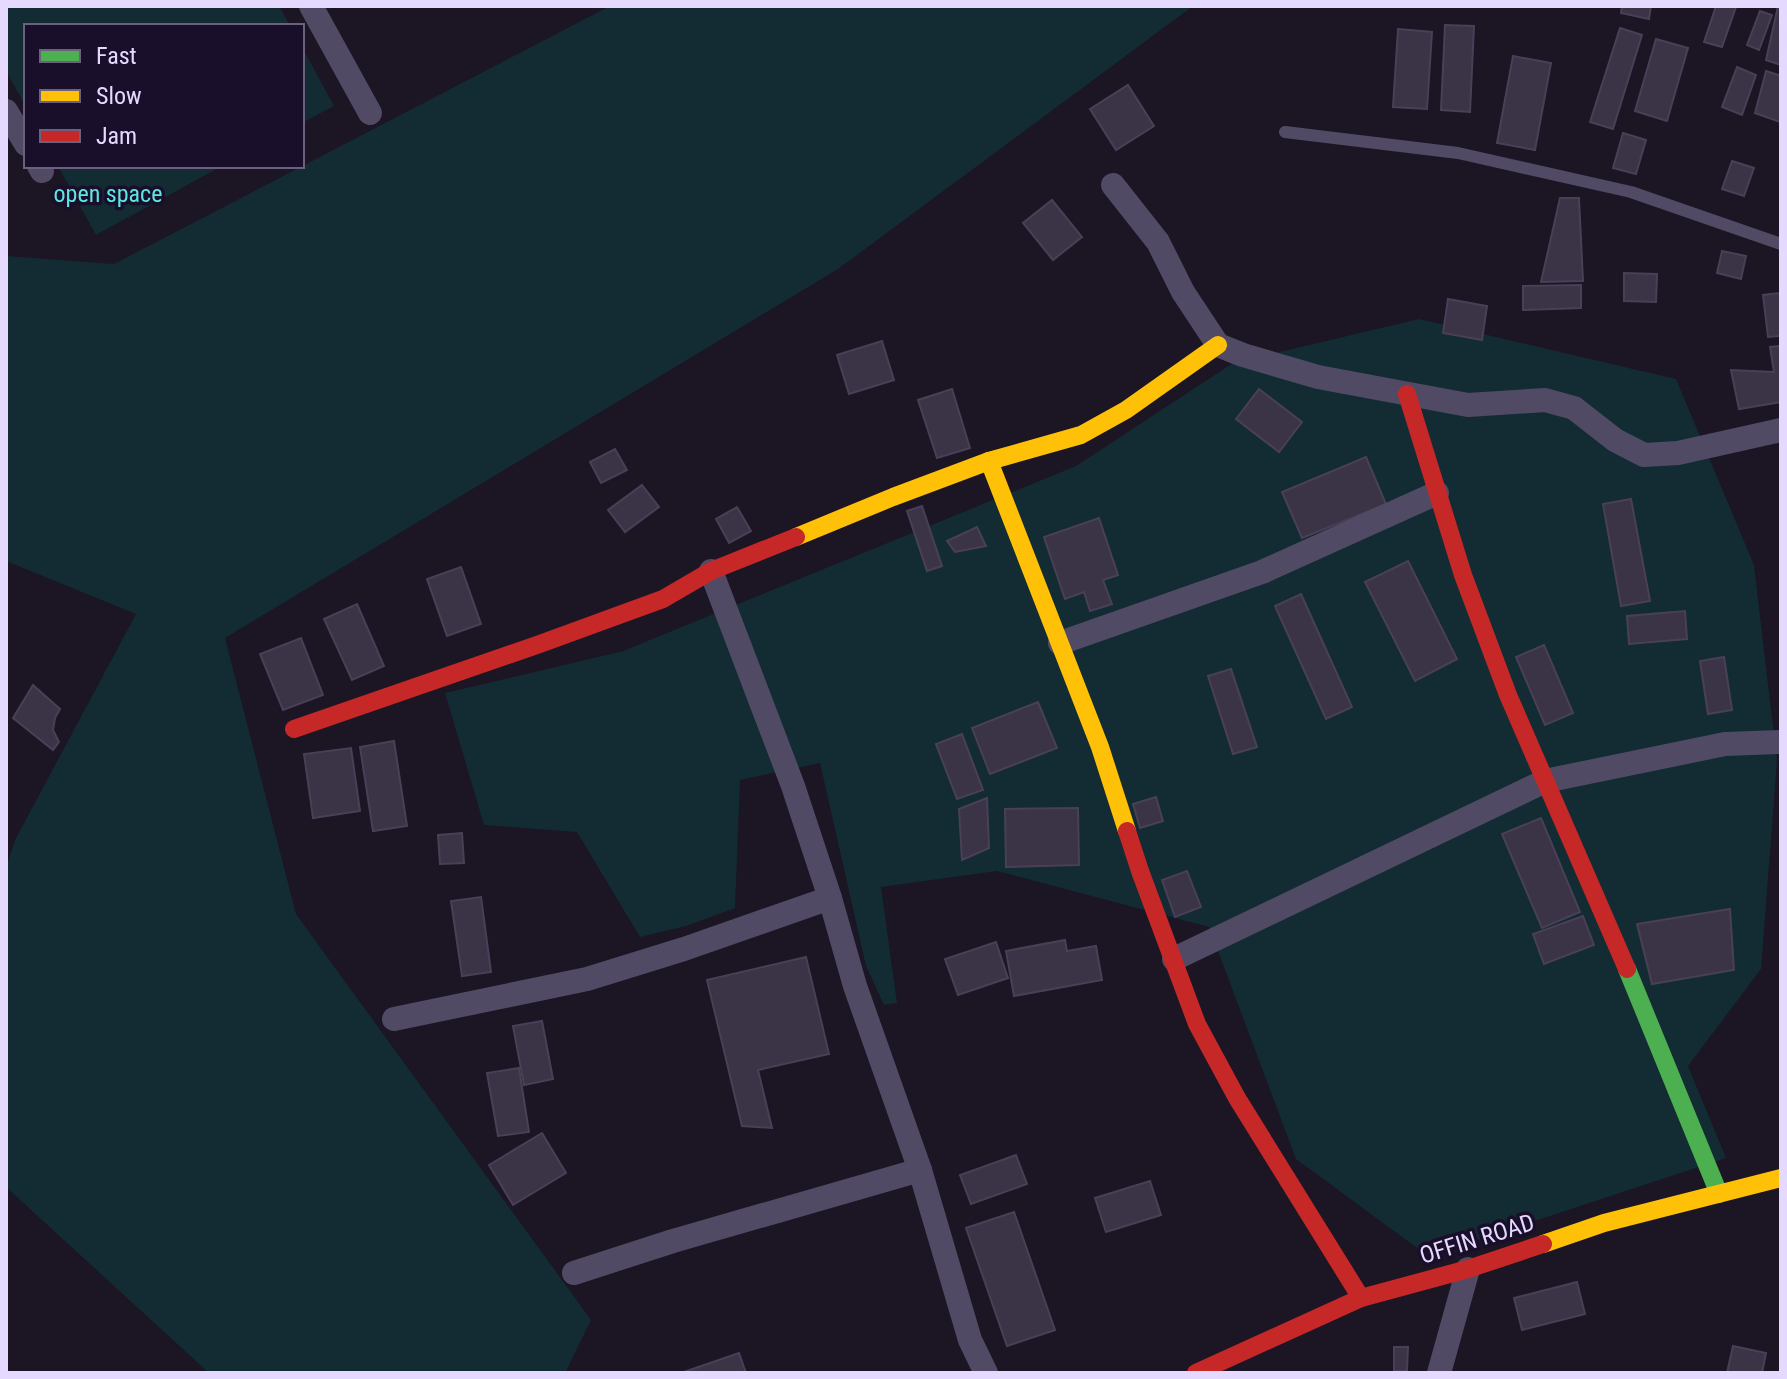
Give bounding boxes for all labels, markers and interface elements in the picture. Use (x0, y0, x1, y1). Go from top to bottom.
legend (24, 24, 304, 168)
text: Fast (96, 42, 137, 70)
text: Slow (96, 82, 142, 110)
text: Jam (96, 122, 137, 150)
park label: open space (54, 180, 162, 208)
street label: OFFIN ROAD (1416, 1208, 1538, 1270)

